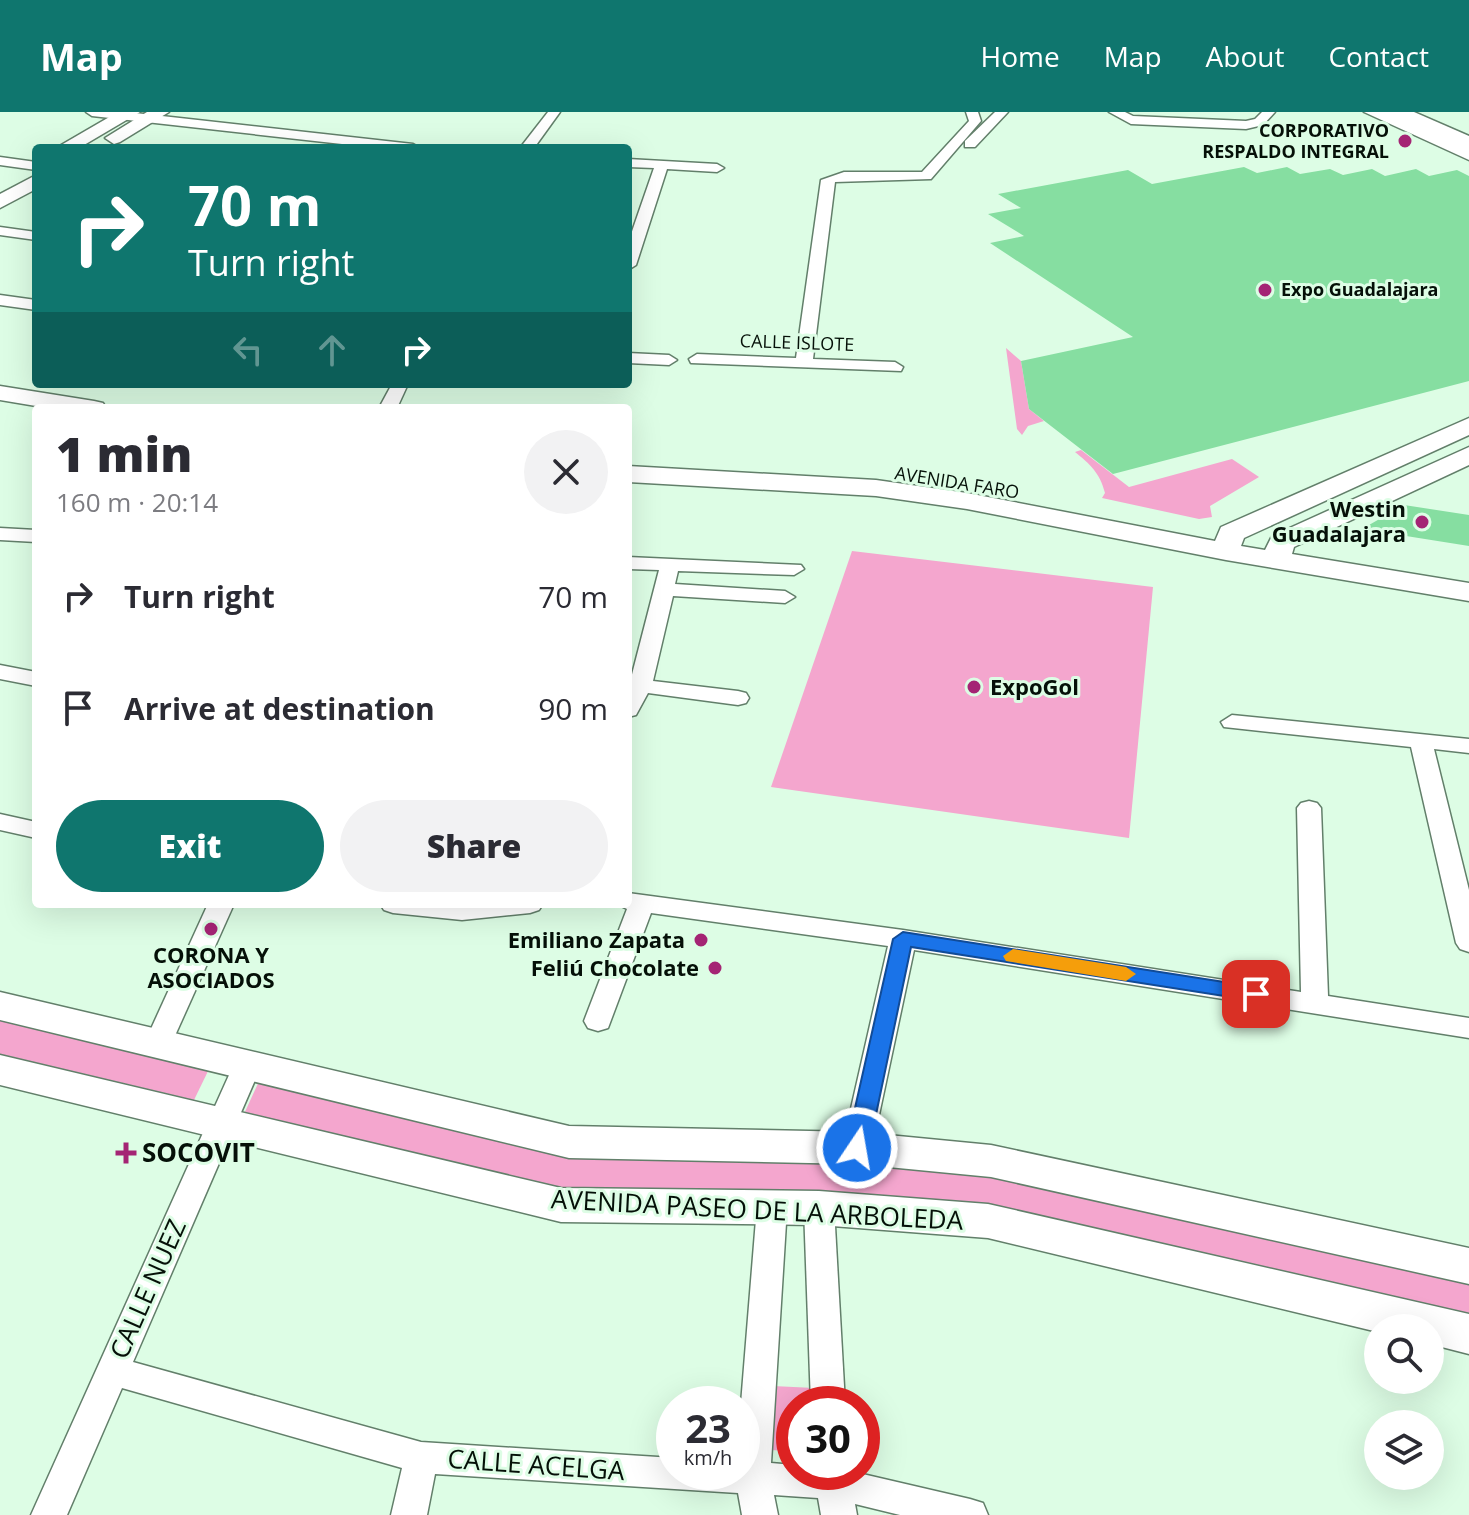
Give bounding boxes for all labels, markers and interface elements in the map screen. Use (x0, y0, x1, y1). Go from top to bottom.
text: Map (40, 30, 123, 82)
text: Home (981, 37, 1060, 75)
text: Map (1104, 37, 1162, 75)
text: About (1206, 37, 1284, 75)
text: Contact (1328, 37, 1429, 75)
place label: CORPORATIVO RESPALDO INTEGRAL (1202, 118, 1389, 163)
marker: CORPORATIVO RESPALDO INTEGRAL (1396, 132, 1414, 150)
text: 70 m (188, 166, 322, 242)
icon: right (56, 176, 160, 280)
text: Turn right (188, 238, 354, 287)
place label: Expo Guadalajara (1281, 277, 1438, 301)
marker: Expo Guadalajara (1256, 281, 1274, 299)
icon: left (226, 328, 270, 372)
icon: ahead (310, 328, 354, 372)
icon: right (394, 328, 438, 372)
street label: CALLE ISLOTE (739, 328, 855, 356)
text: 1 min (56, 421, 192, 486)
button: close (524, 430, 608, 514)
street label: AVENIDA FARO (893, 460, 1021, 504)
text: 160 m · 20:14 (56, 484, 218, 520)
place label: Westin Guadalajara (1272, 493, 1406, 548)
marker: Westin Guadalajara (1413, 513, 1431, 531)
icon: right (56, 574, 100, 618)
text: Turn right (124, 576, 275, 617)
text: 70 m (538, 576, 608, 617)
place label: ExpoGol (990, 671, 1079, 701)
marker: ExpoGol (965, 678, 983, 696)
icon: arrive (56, 686, 100, 730)
text: Arrive at destination (124, 688, 435, 729)
text: 90 m (538, 688, 608, 729)
button: Exit (56, 800, 324, 892)
button: Share (340, 800, 608, 892)
marker: CORONA Y ASOCIADOS (202, 920, 220, 938)
place label: Emiliano Zapata (508, 924, 685, 954)
marker: Emiliano Zapata (692, 931, 710, 949)
place label: CORONA Y ASOCIADOS (147, 939, 275, 994)
place label: Feliú Chocolate (531, 952, 699, 982)
marker: Feliú Chocolate (706, 959, 724, 977)
pin (1222, 960, 1290, 1028)
icon: arrive (1234, 972, 1278, 1016)
position arrow (815, 1106, 899, 1190)
place label: SOCOVIT (142, 1134, 255, 1170)
marker: SOCOVIT (117, 1144, 135, 1162)
street label: AVENIDA PASEO DE LA ARBOLEDA (550, 1180, 965, 1238)
street label: CALLE NUEZ (100, 1213, 194, 1364)
map controls (1364, 1314, 1444, 1490)
button: search (1364, 1314, 1444, 1394)
speed limit sign: 30 (776, 1386, 880, 1490)
text: 23 (685, 1400, 731, 1455)
button: layers (1364, 1410, 1444, 1490)
street label: CALLE ACELGA (446, 1440, 626, 1488)
text: km/h (684, 1444, 732, 1471)

